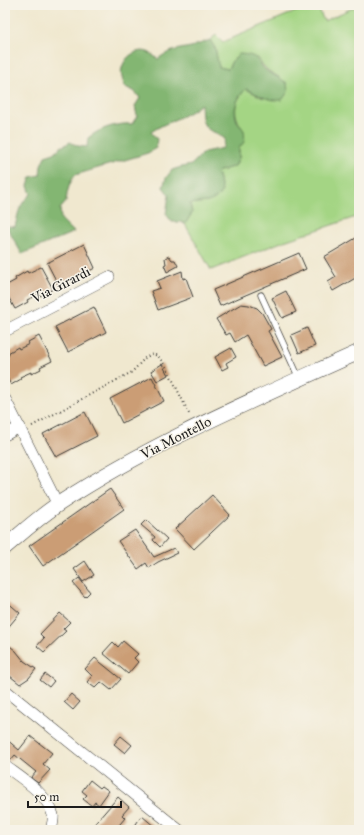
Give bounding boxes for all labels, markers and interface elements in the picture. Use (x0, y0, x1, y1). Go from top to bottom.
street label: Via Girardi (28, 263, 93, 308)
street label: Via Montello (137, 413, 214, 463)
scale bar (28, 783, 121, 809)
text: 50 m (34, 790, 59, 804)

